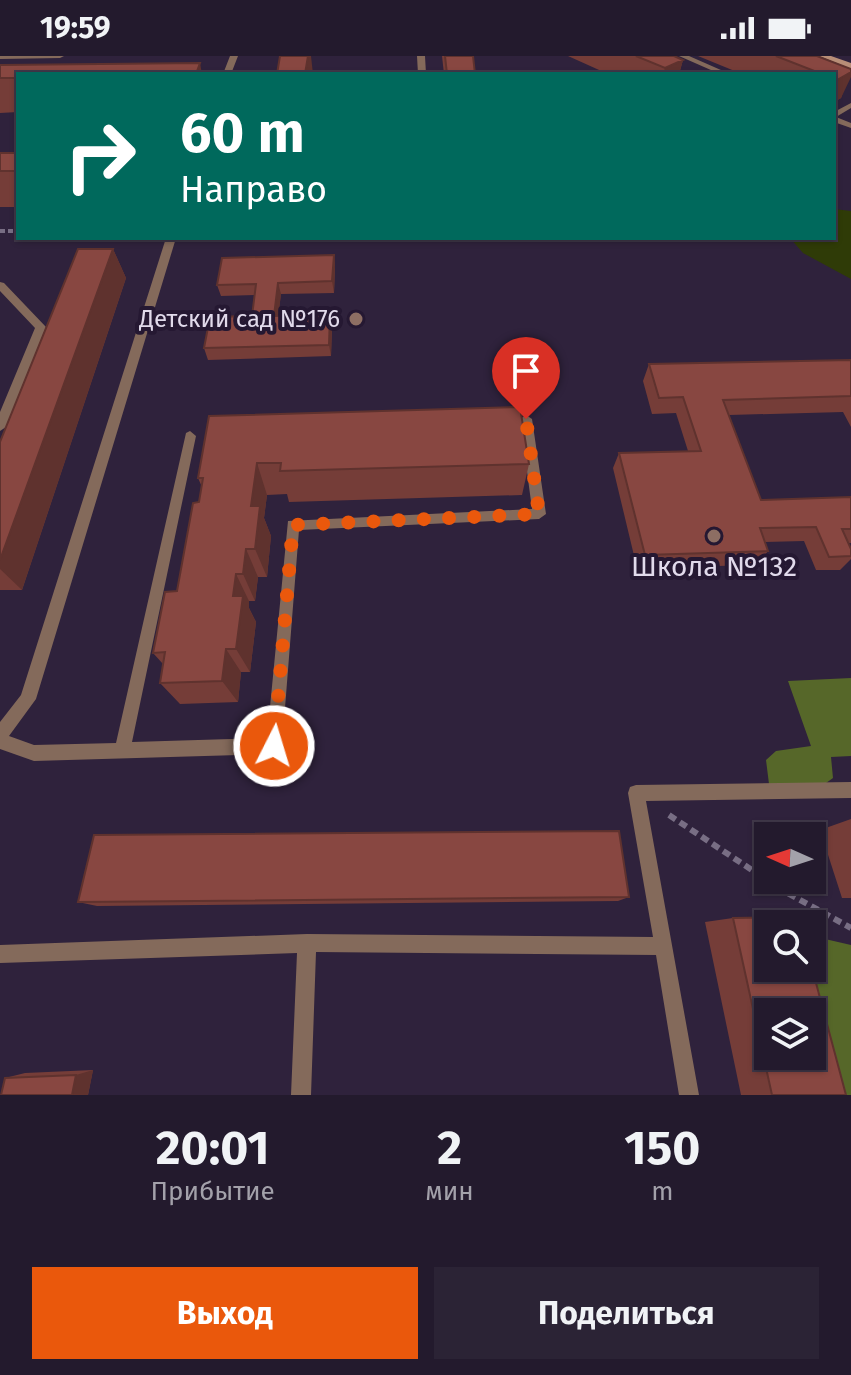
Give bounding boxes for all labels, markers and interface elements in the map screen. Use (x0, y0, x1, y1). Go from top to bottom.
text: 19:59 (40, 10, 111, 46)
text: 60 m (180, 100, 305, 167)
icon: right (48, 104, 152, 208)
text: Направо (180, 168, 327, 212)
place label: Детский сад №176 (138, 305, 340, 333)
marker: Детский сад №176 (347, 310, 365, 328)
pin (492, 337, 560, 419)
icon: arrive (504, 349, 548, 393)
marker: Школа №132 (705, 527, 723, 545)
place label: Школа №132 (631, 550, 797, 583)
position arrow (232, 704, 316, 788)
north arrow (754, 822, 826, 894)
map controls (754, 822, 826, 1070)
button: search (754, 910, 826, 982)
button: layers (754, 998, 826, 1070)
text: 20:01 (156, 1119, 270, 1177)
text: 2 (437, 1119, 462, 1177)
text: 150 (624, 1119, 700, 1177)
text: Прибытие (151, 1176, 275, 1207)
text: мин (425, 1176, 474, 1207)
text: m (651, 1176, 674, 1207)
button: Выход (32, 1267, 418, 1359)
button: Поделиться (434, 1267, 819, 1359)

